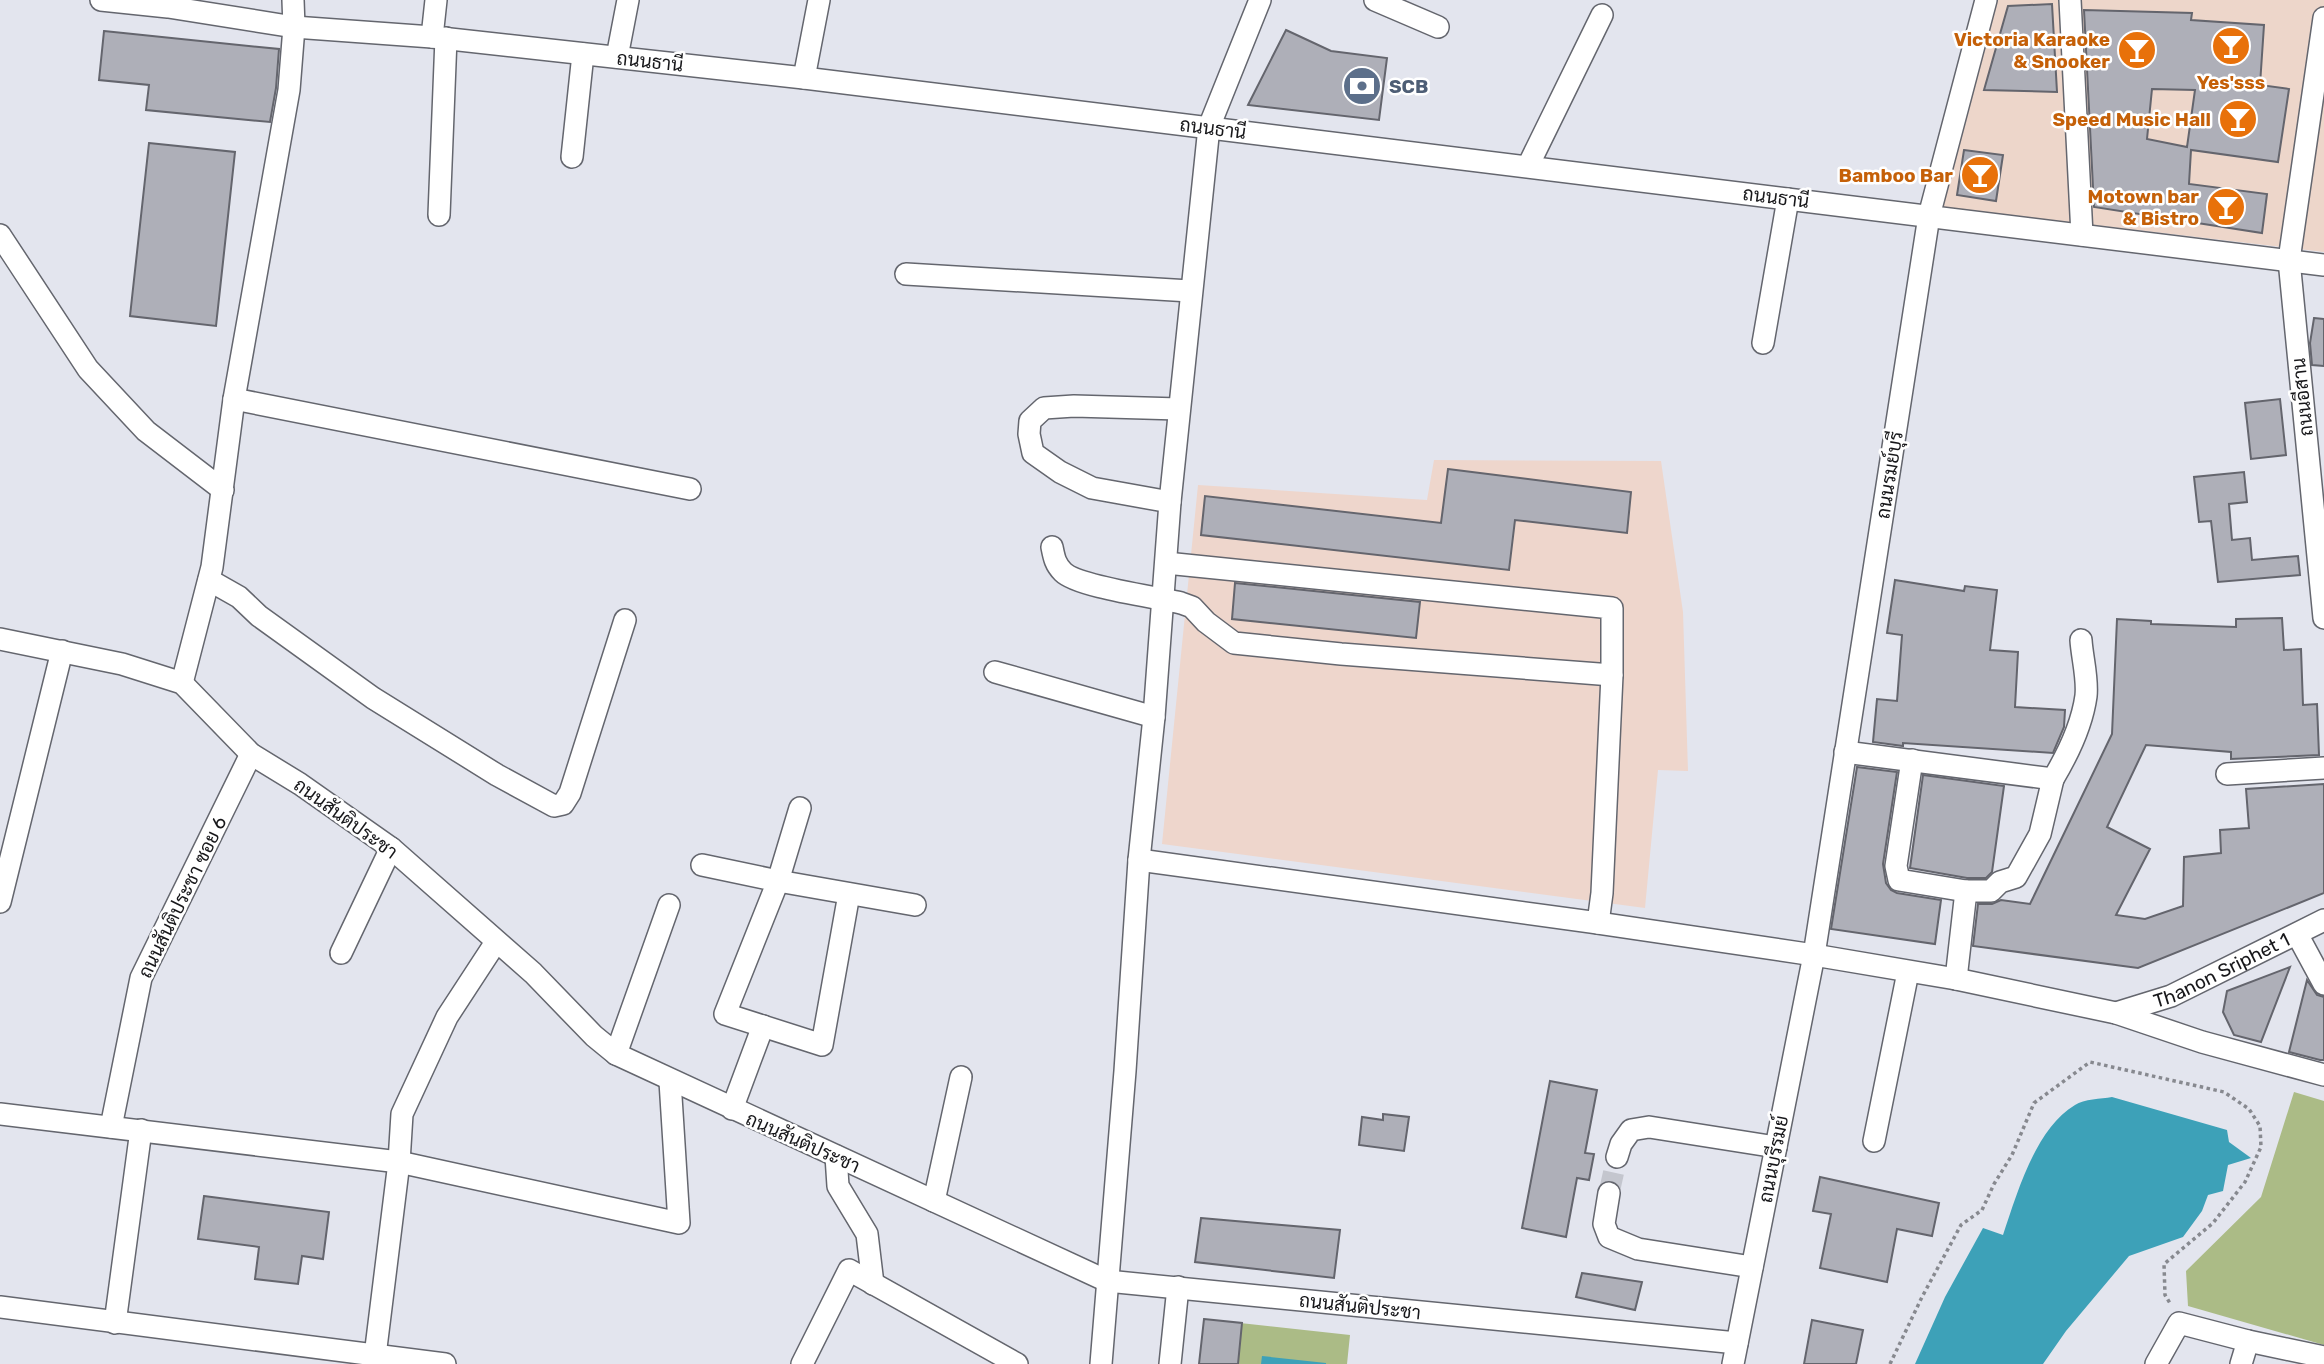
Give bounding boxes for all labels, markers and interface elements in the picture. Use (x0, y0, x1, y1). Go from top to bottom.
bar icon: Yes'sss (2210, 25, 2252, 67)
place label: Victoria Karaoke & Snooker (1954, 28, 2110, 73)
bar icon: Victoria Karaoke & Snooker (2116, 29, 2158, 71)
street label: ถนนธานี (615, 46, 685, 76)
bank icon: SCB (1341, 65, 1383, 107)
place label: Yes'sss (2197, 71, 2265, 94)
place label: SCB (1389, 75, 1428, 98)
bar icon: Speed Music Hall (2217, 98, 2259, 140)
place label: Speed Music Hall (2052, 108, 2211, 131)
street label: ถนนธานี (1178, 112, 1248, 144)
bar icon: Bamboo Bar (1959, 154, 2001, 196)
place label: Bamboo Bar (1839, 164, 1953, 187)
street label: ถนนธานี (1741, 181, 1811, 213)
place label: Motown bar & Bistro (2088, 185, 2199, 230)
bar icon: Motown bar & Bistro (2205, 186, 2247, 228)
street label: ถนนอีสาน (2286, 357, 2318, 437)
street label: ถนนรมย์บุรี (1870, 429, 1909, 521)
street label: ถนนสันติประชา (289, 773, 402, 864)
street label: ถนนสันติประชา ซอย 6 (133, 813, 232, 982)
street label: Thanon Sriphet 1 (2151, 928, 2293, 1013)
street label: ถนนสันติประชา (742, 1107, 863, 1178)
street label: ถนนบุรีรมย์ (1753, 1113, 1794, 1205)
street label: ถนนสันติประชา (1298, 1289, 1422, 1324)

